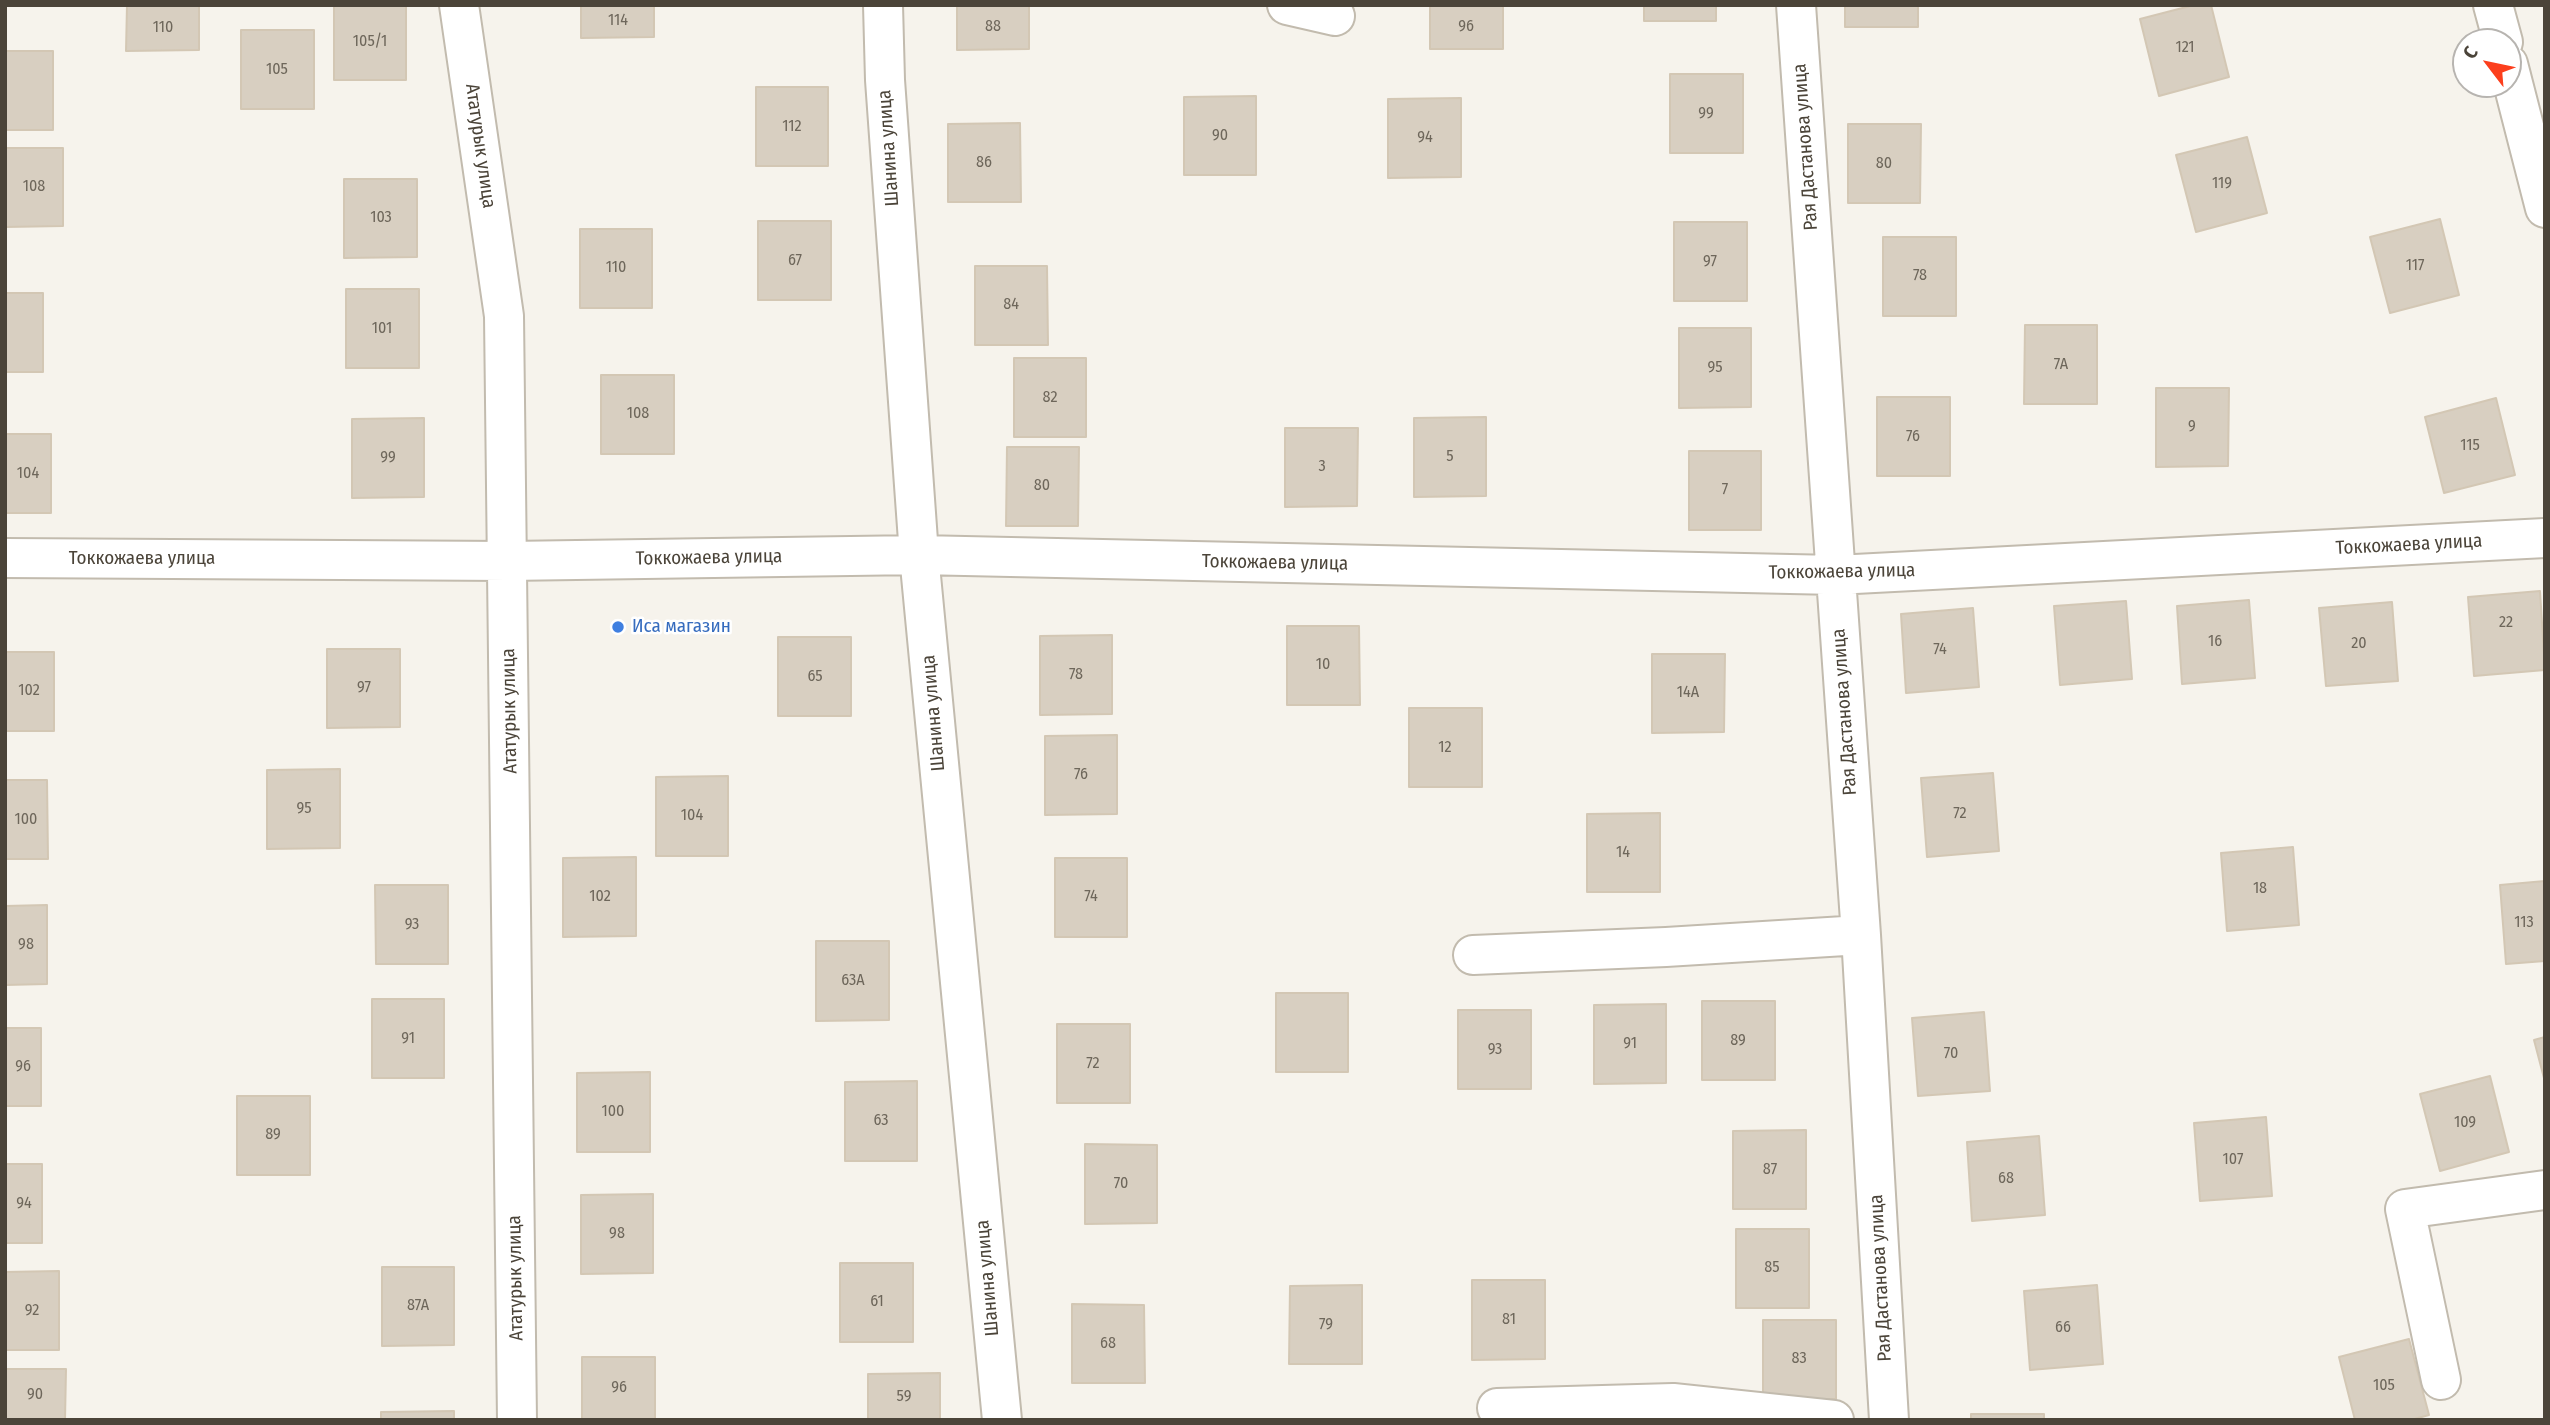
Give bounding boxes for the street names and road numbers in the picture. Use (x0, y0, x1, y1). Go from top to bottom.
street label: Рая Дастанова улица (1789, 63, 1823, 231)
street label: Ататурык улица (460, 82, 500, 210)
street label: Шанина улица (874, 89, 904, 207)
street label: Токкожаева улица (2335, 530, 2483, 560)
street label: Токкожаева улица (636, 545, 782, 571)
street label: Токкожаева улица (69, 548, 215, 570)
street label: Токкожаева улица (1202, 550, 1348, 576)
street label: Токкожаева улица (1769, 559, 1915, 585)
street label: Рая Дастанова улица (1828, 628, 1862, 796)
street label: Ататурык улица (498, 648, 522, 774)
street label: Шанина улица (918, 654, 950, 772)
street label: Рая Дастанова улица (1865, 1194, 1897, 1362)
street label: Ататурык улица (504, 1215, 528, 1341)
street label: Шанина улица (972, 1219, 1004, 1337)

